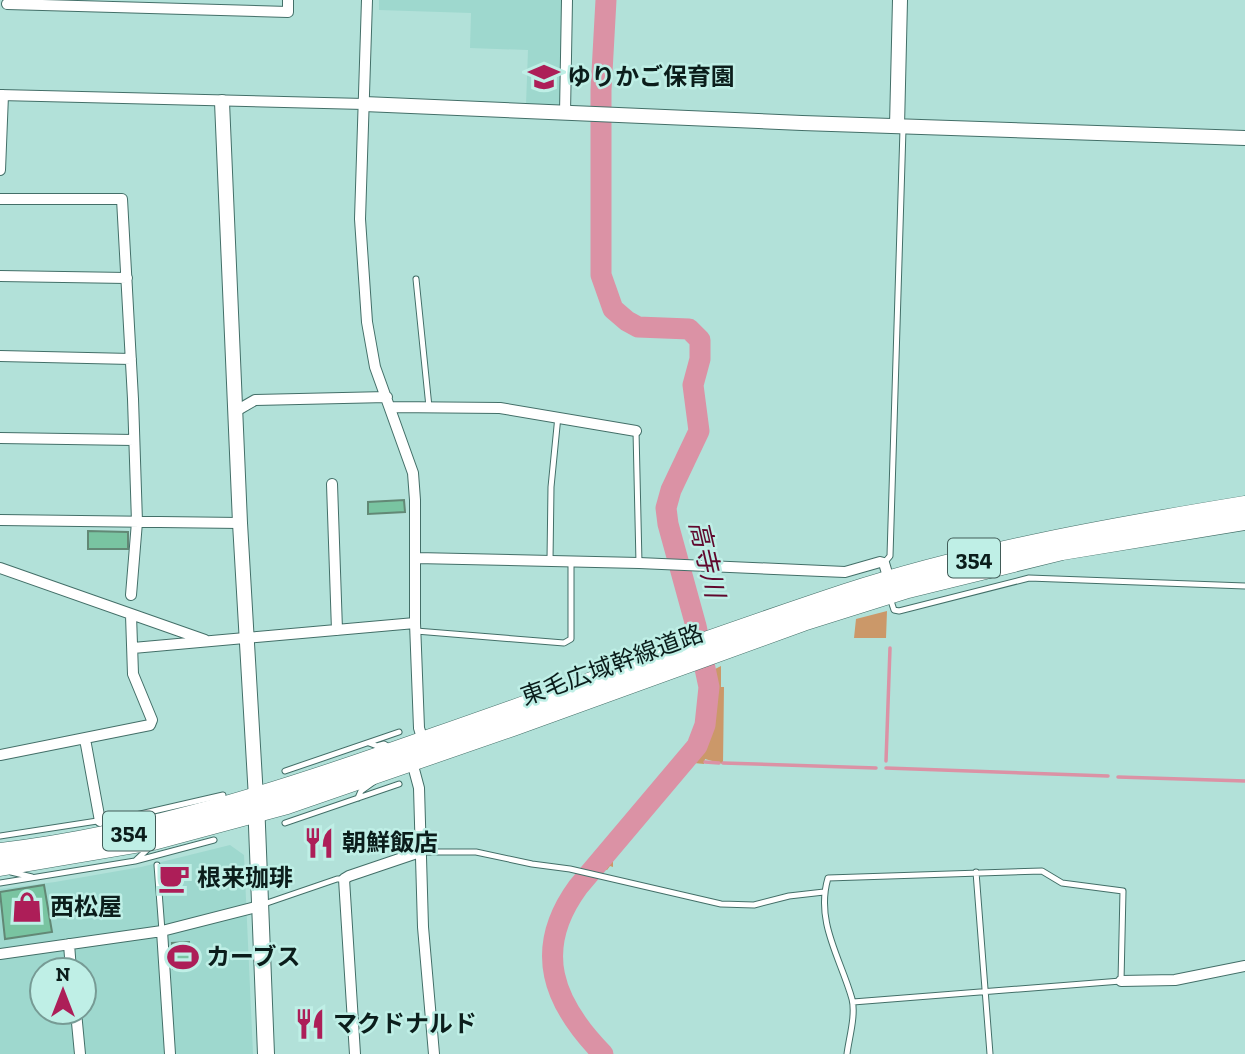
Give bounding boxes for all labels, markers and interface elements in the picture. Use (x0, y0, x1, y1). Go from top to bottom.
school or university icon: ゆりかご保育園 (527, 60, 561, 94)
place label: ゆりかご保育園 (567, 62, 735, 91)
water label: 高寺川 (683, 517, 732, 604)
road number: 354 (948, 538, 1000, 578)
street label: 東毛広域幹線道路 (517, 618, 707, 711)
road number: 354 (103, 811, 155, 850)
restaurant icon: 朝鮮飯店 (302, 826, 336, 860)
place label: 朝鮮飯店 (342, 828, 438, 857)
cafe icon: 根来珈琲 (157, 861, 191, 895)
place label: 根来珈琲 (197, 863, 293, 892)
shop icon: 西松屋 (10, 890, 44, 924)
place label: 西松屋 (50, 892, 122, 921)
sports icon: カーブス (166, 940, 200, 974)
place label: カーブス (206, 942, 301, 971)
north arrow (28, 956, 98, 1026)
text: N (56, 963, 70, 986)
restaurant icon: マクドナルド (293, 1007, 327, 1041)
place label: マクドナルド (333, 1009, 477, 1038)

